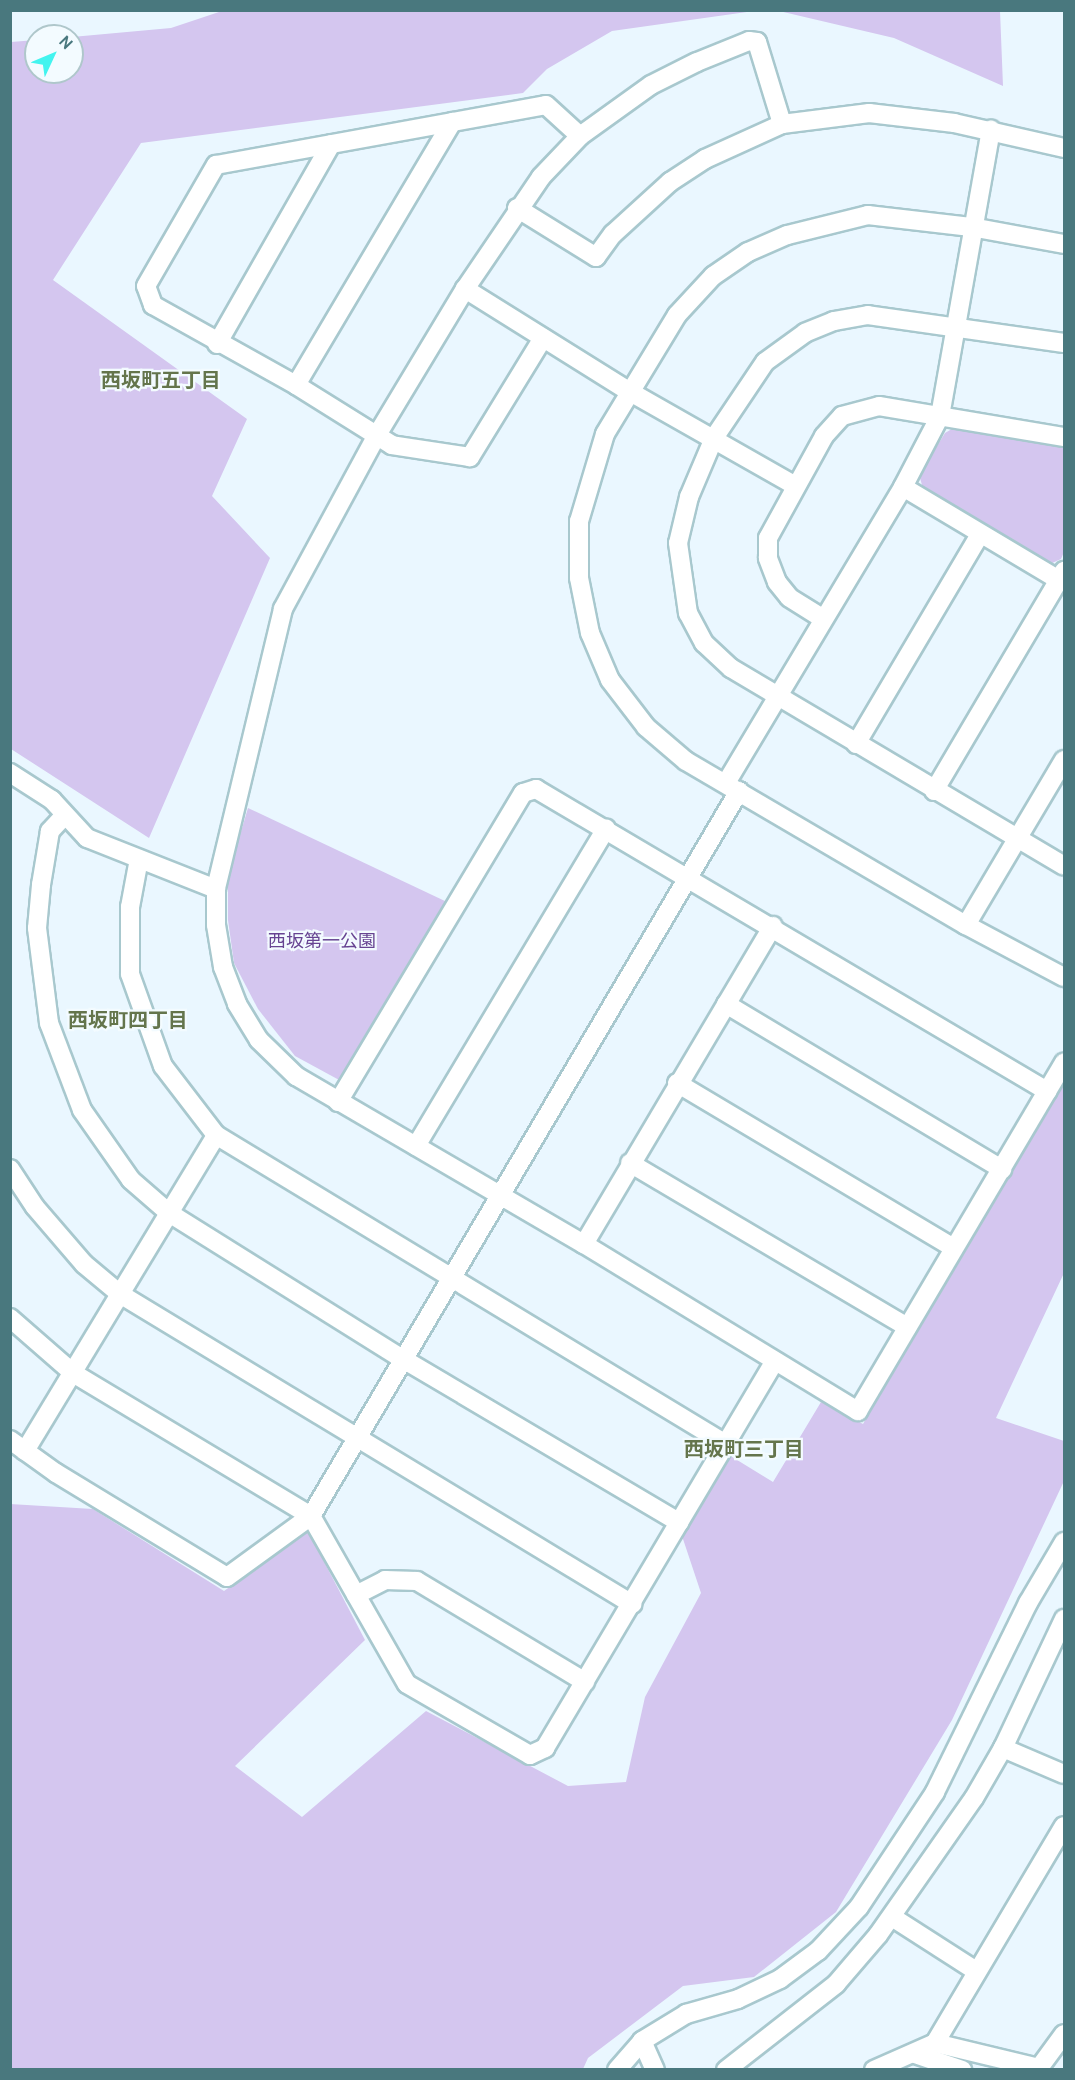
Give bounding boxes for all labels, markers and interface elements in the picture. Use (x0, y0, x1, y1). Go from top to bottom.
north arrow (24, 24, 84, 84)
text: N (55, 32, 77, 53)
district label: 西坂町五丁目 (101, 368, 221, 392)
park label: 西坂第一公園 (268, 930, 376, 952)
district label: 西坂町四丁目 (68, 1008, 188, 1032)
district label: 西坂町三丁目 (684, 1437, 804, 1461)

